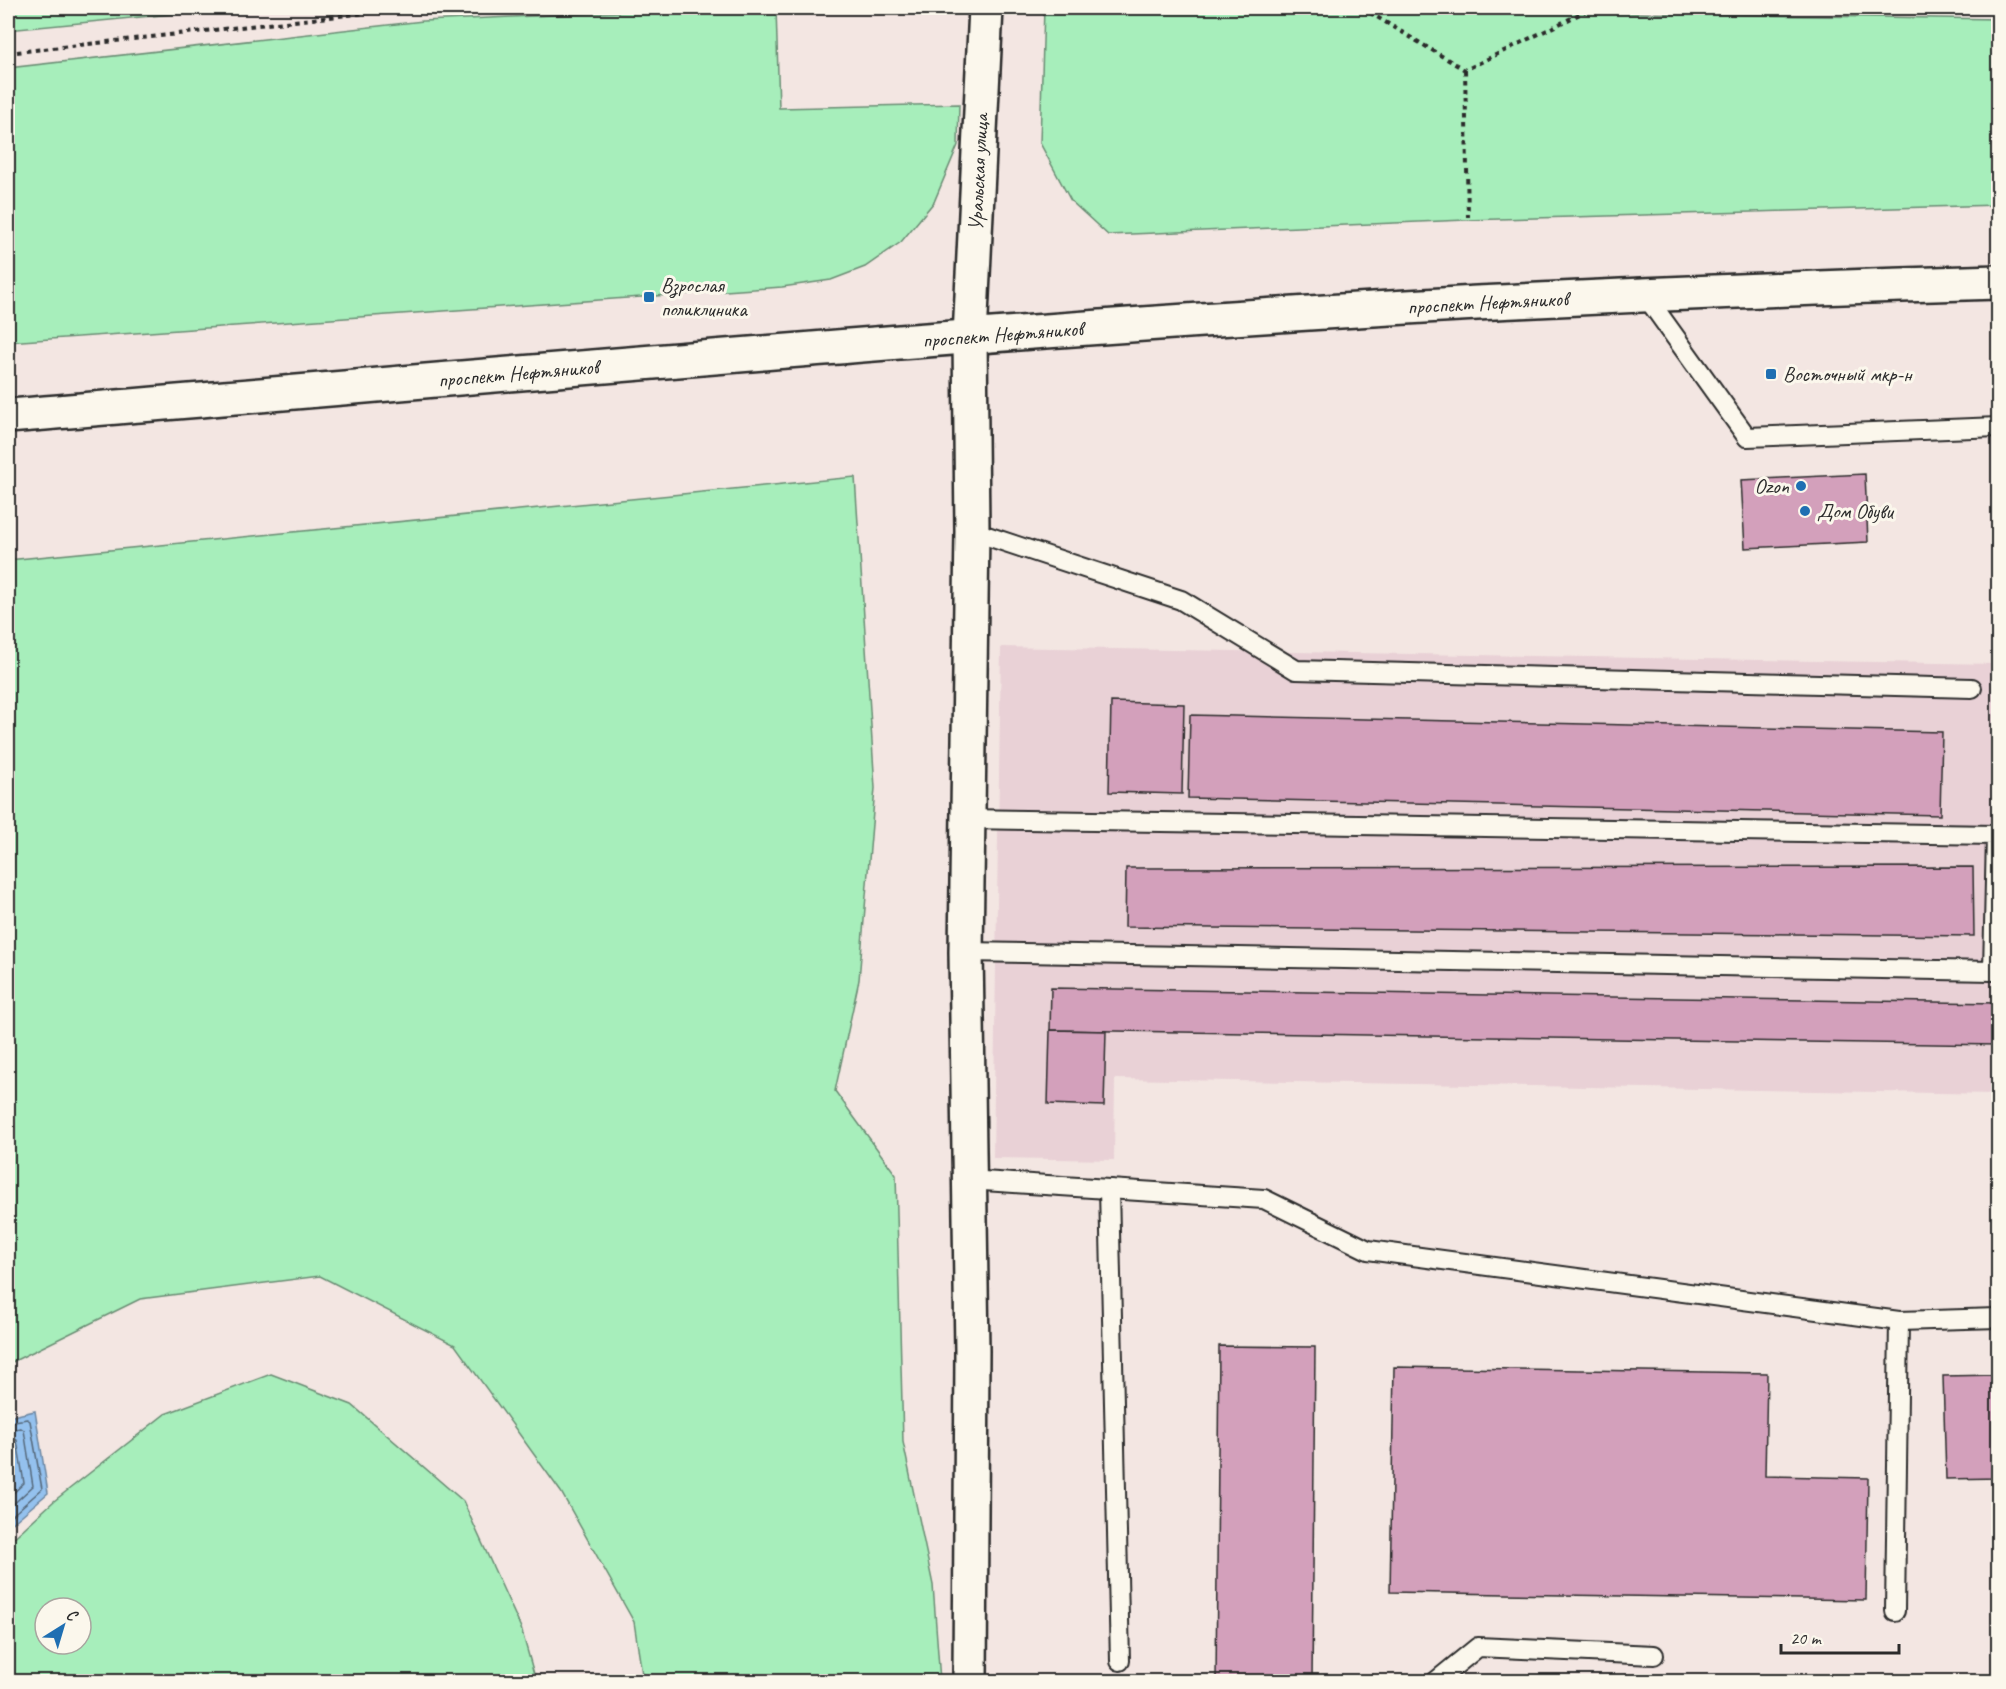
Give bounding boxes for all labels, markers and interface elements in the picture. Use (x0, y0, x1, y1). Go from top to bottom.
street label: Уральская улица (962, 111, 994, 231)
place label: Взрослая поликлиника (661, 272, 748, 322)
street label: проспект Нефтяников (1407, 285, 1573, 320)
marker: Взрослая поликлиника (642, 290, 656, 304)
street label: проспект Нефтяников (921, 315, 1088, 353)
street label: проспект Нефтяников (437, 353, 603, 393)
place label: Восточный мкр-н (1783, 361, 1913, 387)
marker: Восточный мкр-н (1764, 367, 1778, 381)
place label: Ozon (1754, 473, 1790, 499)
marker: Ozon (1794, 479, 1808, 493)
place label: Дом Обуви (1817, 498, 1895, 524)
marker: Дом Обуви (1798, 504, 1812, 518)
north arrow (33, 1596, 93, 1656)
text: С (62, 1604, 82, 1626)
scale bar (1781, 1617, 1900, 1655)
text: 20 m (1790, 1627, 1823, 1649)

